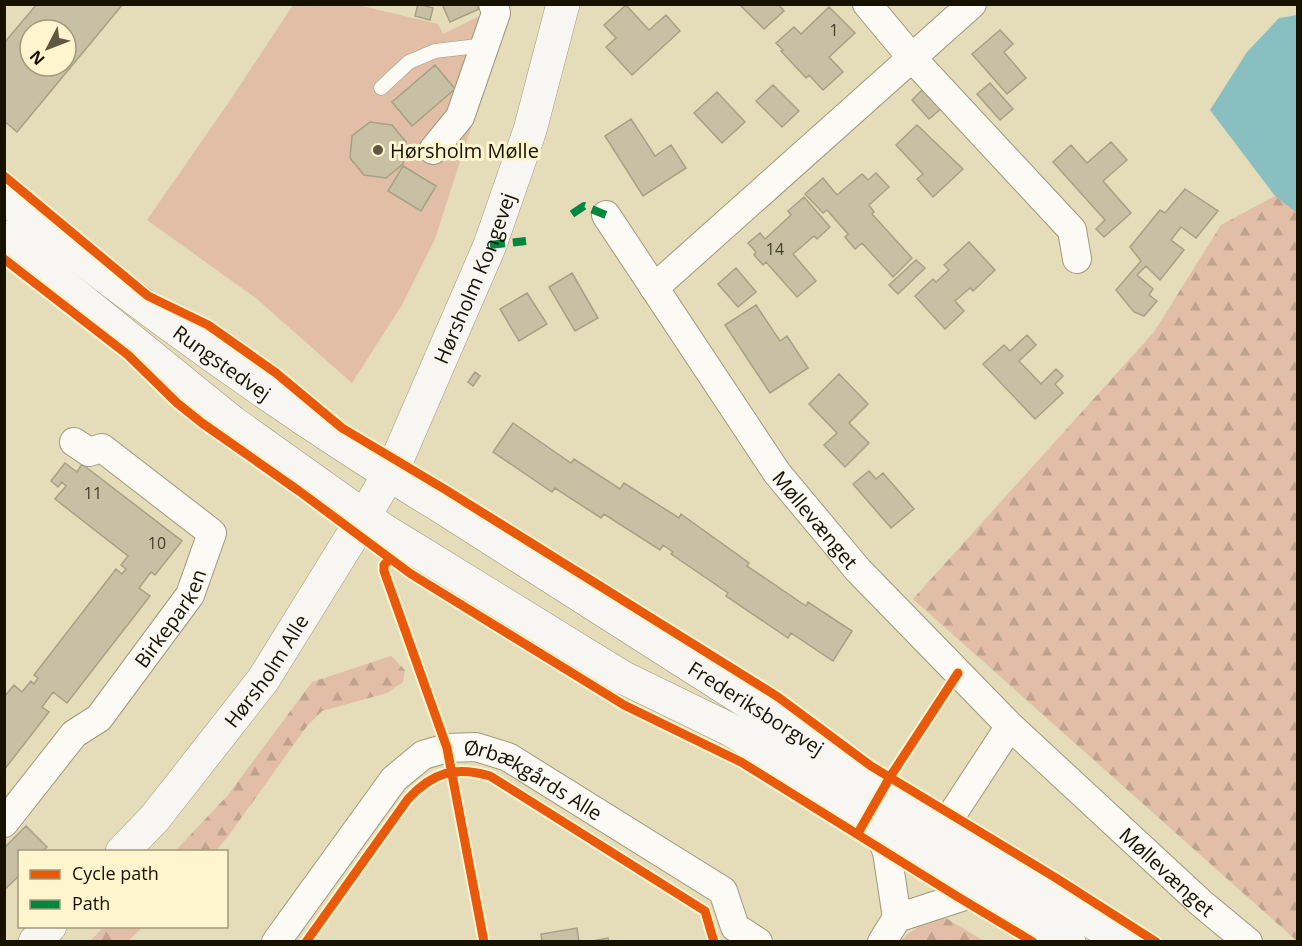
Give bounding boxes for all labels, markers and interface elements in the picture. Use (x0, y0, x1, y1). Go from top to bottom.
north arrow (18, 18, 78, 78)
house number: 1 (829, 19, 839, 41)
text: N (24, 46, 49, 70)
place label: Hørsholm Mølle (390, 137, 539, 164)
marker: Hørsholm Mølle (371, 143, 385, 157)
street label: Hørsholm Kongevej (427, 189, 521, 368)
house number: 14 (766, 238, 784, 260)
street label: Rungstedvej (168, 318, 277, 406)
street label: Møllevænget (767, 465, 865, 574)
house number: 11 (84, 482, 102, 504)
house number: 10 (148, 532, 166, 554)
street label: Birkeparken (128, 565, 212, 673)
street label: Hørsholm Alle (218, 609, 314, 733)
street label: Frederiksborgvej (683, 654, 830, 761)
street label: Ørbækgårds Alle (463, 733, 608, 826)
street label: Møllevænget (1114, 821, 1220, 922)
legend (18, 850, 228, 928)
text: Cycle path (72, 861, 159, 885)
text: Path (72, 891, 110, 915)

